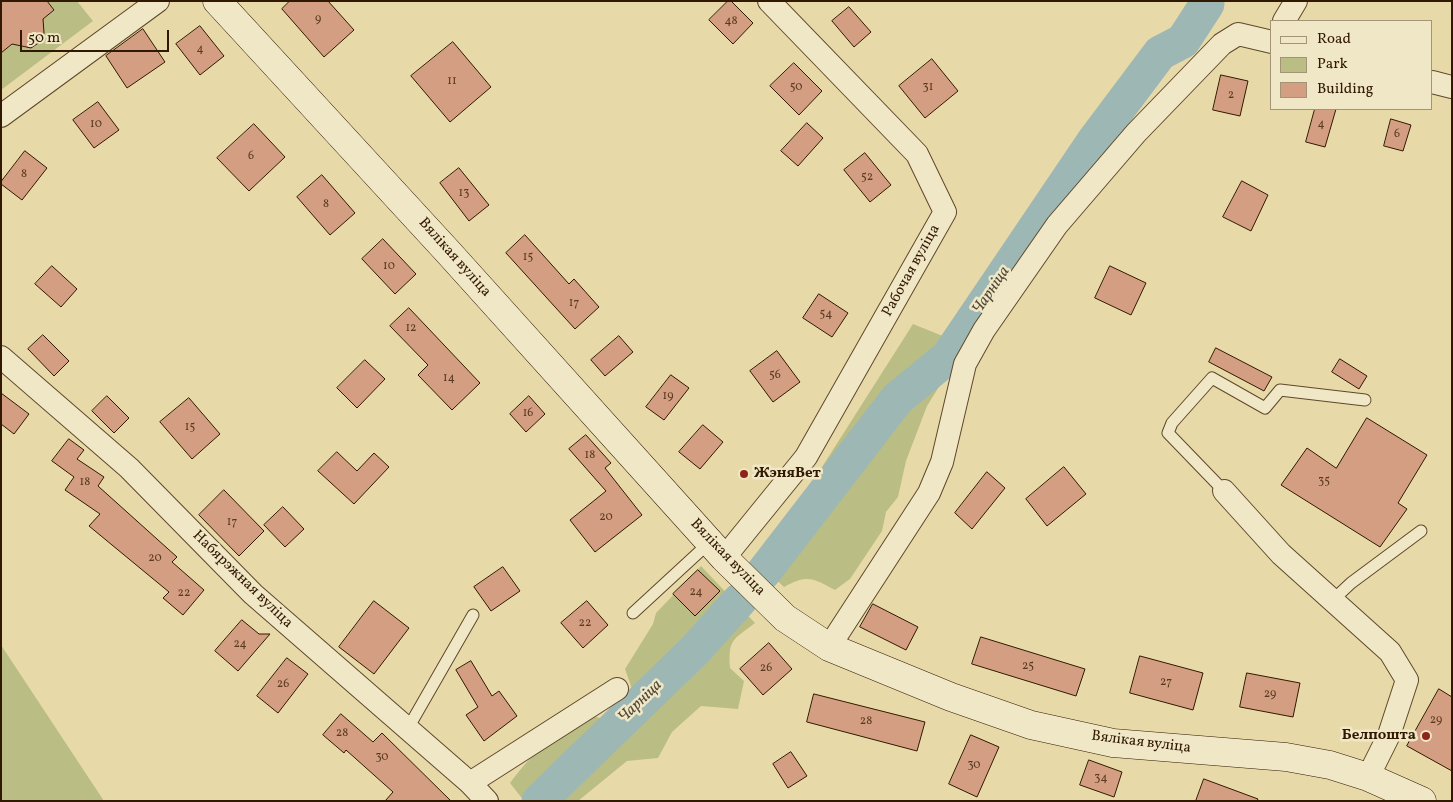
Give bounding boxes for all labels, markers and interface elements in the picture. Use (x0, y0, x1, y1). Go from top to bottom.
house number: 9 (315, 13, 321, 27)
house number: 48 (724, 15, 738, 29)
scale bar (22, 20, 171, 52)
legend (1270, 20, 1433, 110)
text: 50 m (28, 28, 60, 49)
text: Road (1317, 29, 1351, 50)
house number: 4 (196, 43, 204, 57)
text: Park (1317, 54, 1348, 75)
house number: 11 (447, 75, 457, 89)
text: Building (1317, 79, 1373, 100)
house number: 50 (790, 81, 802, 95)
house number: 31 (923, 81, 933, 95)
house number: 2 (1228, 89, 1234, 103)
house number: 10 (90, 118, 102, 132)
house number: 4 (1317, 118, 1325, 132)
house number: 6 (1394, 128, 1400, 142)
house number: 6 (248, 150, 254, 164)
house number: 8 (21, 168, 27, 182)
house number: 52 (861, 171, 873, 185)
house number: 13 (459, 187, 469, 201)
house number: 8 (323, 198, 329, 212)
street label: Вялікая вуліца (414, 215, 494, 301)
street label: Рабочая вуліца (879, 222, 945, 320)
house number: 15 (523, 251, 533, 265)
house number: 10 (383, 260, 395, 274)
water label: Чарніца (969, 263, 1015, 319)
house number: 17 (569, 297, 579, 311)
house number: 54 (820, 308, 832, 322)
house number: 12 (405, 322, 417, 336)
house number: 56 (769, 369, 781, 383)
house number: 14 (443, 372, 455, 386)
house number: 19 (663, 390, 673, 404)
house number: 16 (523, 407, 533, 421)
house number: 15 (185, 421, 195, 435)
house number: 18 (585, 449, 595, 463)
place label: ЖэняВет (754, 465, 821, 483)
marker: ЖэняВет (738, 468, 750, 480)
house number: 35 (1318, 475, 1330, 489)
house number: 18 (80, 476, 90, 490)
house number: 20 (599, 511, 613, 525)
house number: 17 (227, 516, 237, 530)
street label: Вялікая вуліца (686, 516, 768, 600)
street label: Набярэжная вуліца (188, 527, 296, 633)
house number: 20 (148, 552, 162, 566)
house number: 24 (689, 586, 703, 600)
house number: 22 (178, 587, 190, 601)
house number: 22 (579, 617, 591, 631)
house number: 24 (233, 638, 247, 652)
house number: 25 (1022, 660, 1034, 674)
house number: 26 (760, 662, 772, 676)
house number: 27 (1160, 676, 1172, 690)
water label: Чарніца (615, 677, 667, 727)
house number: 26 (277, 678, 289, 692)
house number: 29 (1264, 688, 1276, 702)
house number: 29 (1430, 714, 1442, 728)
house number: 28 (860, 715, 872, 729)
house number: 28 (336, 727, 348, 741)
place label: Белпошта (1342, 727, 1416, 745)
street label: Вялікая вуліца (1090, 728, 1192, 758)
marker: Белпошта (1420, 730, 1432, 742)
house number: 30 (375, 751, 389, 765)
house number: 30 (967, 759, 981, 773)
house number: 34 (1094, 772, 1108, 786)

